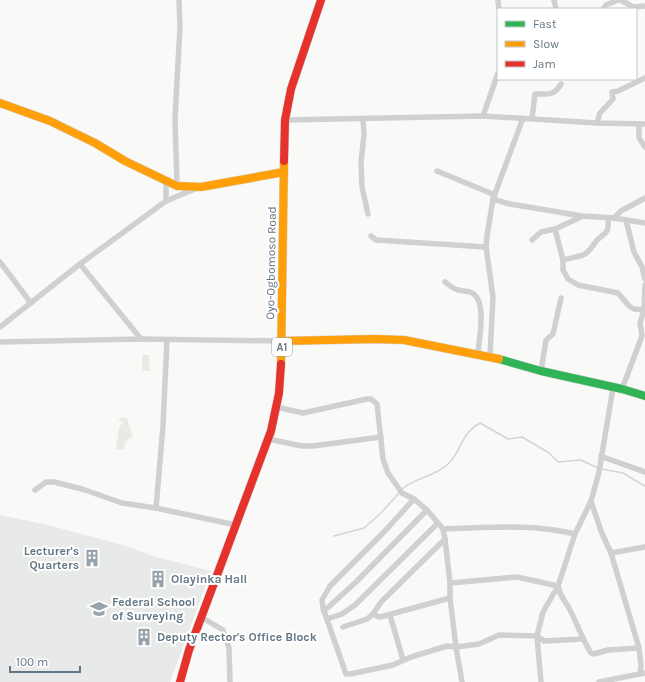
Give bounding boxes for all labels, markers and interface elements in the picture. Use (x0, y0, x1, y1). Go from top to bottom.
legend (497, 8, 637, 80)
text: Fast (533, 17, 557, 31)
text: Slow (533, 37, 559, 51)
text: Jam (533, 57, 556, 71)
street label: Oyo-Ogbomoso Road (263, 206, 279, 320)
road number: A1 (272, 338, 292, 356)
place label: Lecturer's Quarters (24, 544, 79, 572)
building icon: Lecturer's Quarters (82, 548, 102, 568)
building icon: Olayinka Hall (148, 569, 168, 589)
place label: Olayinka Hall (171, 572, 247, 586)
place label: Federal School of Surveying (112, 595, 195, 623)
school or university icon: Federal School of Surveying (89, 599, 109, 619)
building icon: Deputy Rector's Office Block (134, 627, 154, 647)
place label: Deputy Rector's Office Block (157, 630, 317, 644)
scale bar (10, 648, 80, 674)
text: 100 m (16, 655, 48, 669)

